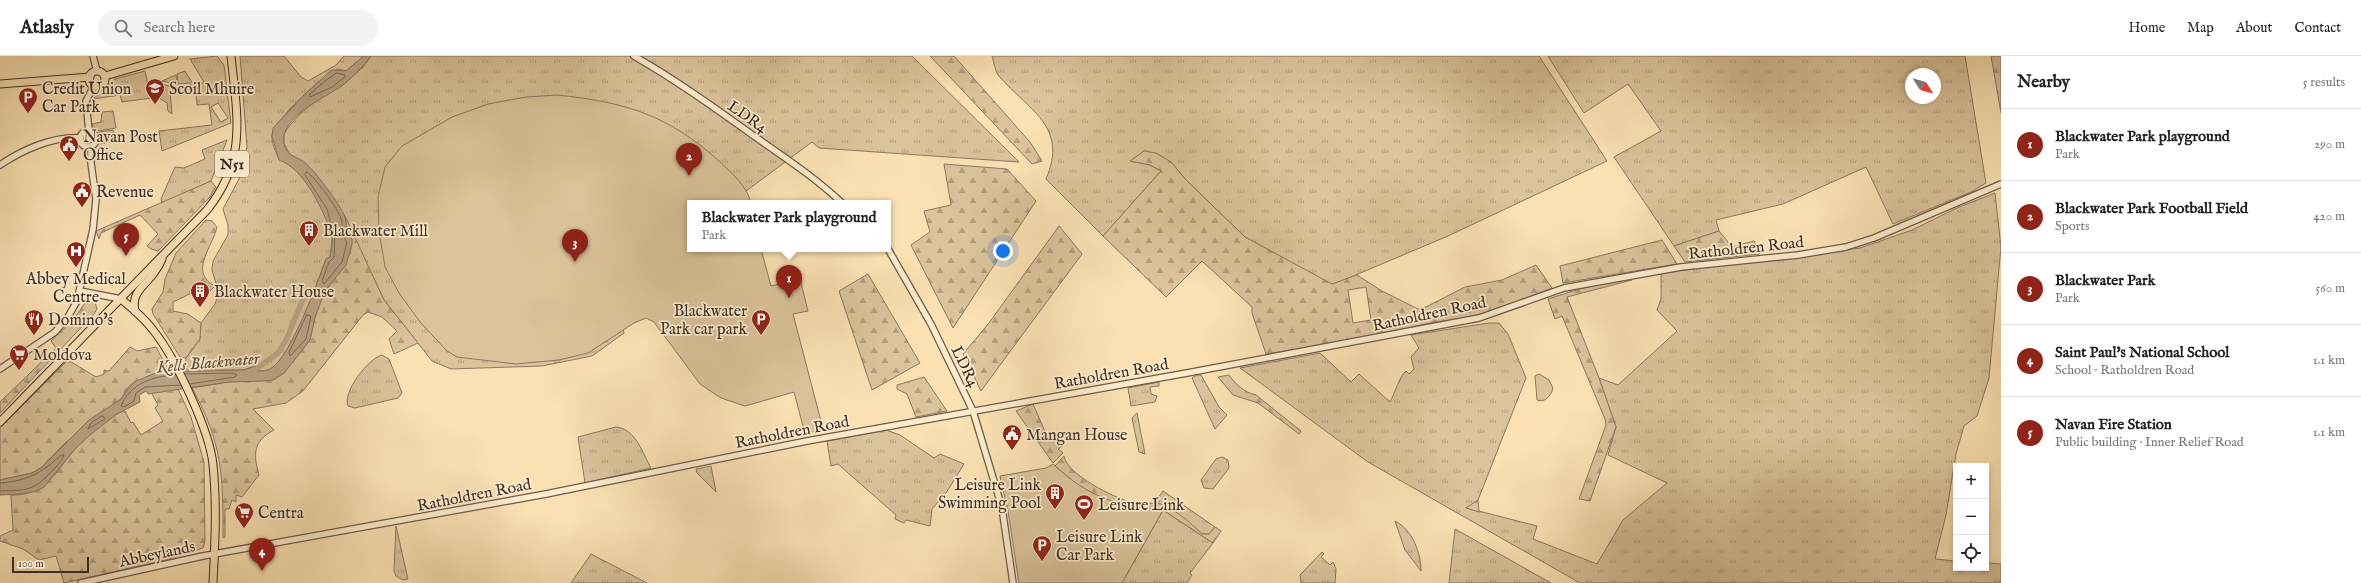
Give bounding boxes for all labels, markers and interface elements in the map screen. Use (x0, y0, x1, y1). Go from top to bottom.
search box (98, 10, 378, 46)
text: Atlasly (20, 16, 74, 40)
icon: search (112, 17, 134, 39)
text: Search here (144, 18, 215, 37)
text: Home (2129, 19, 2165, 37)
text: Map (2187, 19, 2214, 37)
text: About (2236, 19, 2272, 37)
text: Contact (2294, 19, 2341, 37)
north arrow (1905, 68, 1941, 104)
text: Nearby (2017, 72, 2070, 93)
text: 5 results (2303, 74, 2345, 91)
school or university icon: Scoil Mhuire (144, 77, 166, 105)
place label: Credit Union Car Park (42, 80, 132, 118)
place label: Scoil Mhuire (169, 80, 254, 100)
parking icon: Credit Union Car Park (17, 86, 39, 114)
street label: LDR4 (723, 97, 771, 139)
text: Blackwater Park playground (2055, 127, 2230, 146)
place label: Navan Post Office (83, 128, 158, 166)
public building icon: Navan Post Office (58, 134, 80, 162)
text: 1 (2028, 136, 2032, 153)
text: 290 m (2314, 136, 2345, 153)
pin: 2 (676, 143, 702, 176)
text: Park (2055, 146, 2080, 163)
road number: N51 (215, 151, 249, 177)
public building icon: Revenue (71, 180, 93, 208)
place label: Revenue (96, 183, 154, 203)
text: Blackwater Park Football Field (2055, 199, 2248, 218)
popup (687, 200, 891, 252)
text: Blackwater Park playground (702, 208, 876, 227)
text: 2 (2027, 208, 2033, 225)
text: 420 m (2313, 208, 2345, 225)
text: Sports (2055, 218, 2090, 235)
building icon: Blackwater Mill (298, 219, 320, 247)
place label: Blackwater Mill (323, 222, 429, 242)
pin: 5 (113, 223, 139, 256)
text: Park (702, 227, 726, 244)
pin: 3 (562, 229, 588, 262)
street label: Ratholdren Road (1688, 233, 1805, 265)
hospital icon: Abbey Medical Centre (65, 240, 87, 268)
your location (993, 241, 1013, 261)
pin: 1 (776, 265, 802, 298)
place label: Abbey Medical Centre (25, 270, 127, 308)
text: Blackwater Park (2055, 271, 2156, 290)
building icon: Blackwater House (189, 280, 211, 308)
text: 3 (2028, 280, 2032, 297)
text: 560 m (2316, 280, 2345, 297)
place label: Blackwater House (214, 283, 334, 303)
text: Park (2055, 290, 2080, 307)
street label: Ratholdren Road (1371, 293, 1489, 337)
place label: Blackwater Park car park (660, 302, 747, 340)
restaurant icon: Domino's (23, 308, 45, 336)
parking icon: Blackwater Park car park (750, 308, 772, 336)
place label: Domino's (48, 311, 114, 331)
supermarket icon: Moldova (8, 343, 30, 371)
street label: LDR4 (946, 343, 983, 391)
text: Saint Paul's National School (2055, 343, 2229, 362)
place label: Moldova (33, 346, 92, 366)
water label: Kells Blackwater (155, 348, 262, 379)
text: 4 (2027, 352, 2033, 369)
text: 1.1 km (2313, 352, 2345, 369)
street label: Ratholdren Road (1053, 355, 1171, 395)
text: School · Ratholdren Road (2055, 362, 2194, 379)
street label: Ratholdren Road (734, 412, 852, 454)
text: Navan Fire Station (2055, 415, 2172, 434)
public building icon: Mangan House (1001, 423, 1023, 451)
text: 5 (2028, 424, 2032, 441)
text: 1.1 km (2313, 424, 2345, 441)
place label: Mangan House (1026, 426, 1127, 446)
text: Public building · Inner Relief Road (2055, 434, 2244, 451)
map controls (1953, 463, 1989, 571)
button: + (1953, 463, 1989, 499)
street label: Ratholdren Road (416, 475, 534, 517)
place label: Leisure Link Swimming Pool (938, 476, 1042, 514)
building icon: Leisure Link Swimming Pool (1044, 482, 1066, 510)
sports icon: Leisure Link (1073, 493, 1095, 521)
place label: Leisure Link (1098, 496, 1185, 516)
button: − (1953, 499, 1989, 535)
supermarket icon: Centra (233, 501, 255, 529)
place label: Centra (258, 504, 304, 524)
place label: Leisure Link Car Park (1056, 528, 1143, 566)
parking icon: Leisure Link Car Park (1031, 534, 1053, 562)
button: locate (1953, 535, 1989, 571)
street label: Abbeylands (117, 537, 197, 573)
pin: 4 (249, 538, 275, 571)
scale bar (12, 555, 89, 574)
text: 100 m (18, 557, 44, 571)

